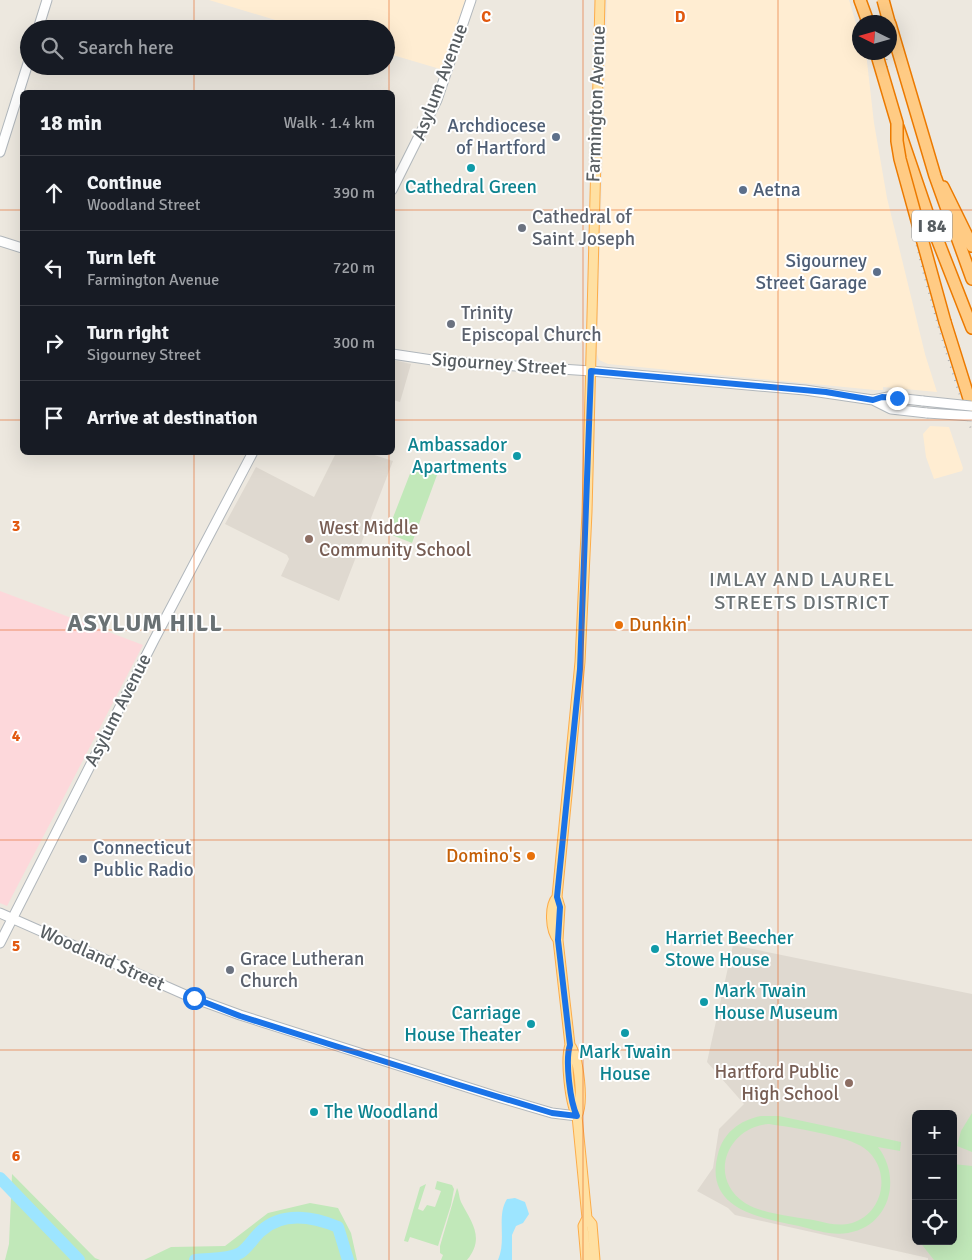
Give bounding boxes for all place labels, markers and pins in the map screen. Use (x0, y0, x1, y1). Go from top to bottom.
place label: Archdiocese of Hartford (447, 114, 546, 160)
marker: Archdiocese of Hartford (550, 131, 562, 143)
marker: Cathedral Green (465, 162, 477, 174)
place label: Cathedral Green (405, 175, 537, 199)
place label: Aetna (753, 178, 801, 202)
marker: Aetna (737, 184, 749, 196)
place label: Cathedral of Saint Joseph (532, 205, 635, 251)
marker: Cathedral of Saint Joseph (516, 222, 528, 234)
place label: Sigourney Street Garage (756, 249, 867, 295)
marker: Sigourney Street Garage (871, 266, 883, 278)
place label: Trinity Episcopal Church (461, 301, 602, 347)
marker: Trinity Episcopal Church (445, 318, 457, 330)
place label: Ambassador Apartments (407, 433, 507, 479)
marker: Ambassador Apartments (511, 450, 523, 462)
place label: West Middle Community School (319, 516, 471, 562)
marker: West Middle Community School (303, 533, 315, 545)
place label: Dunkin' (629, 613, 691, 637)
marker: Dunkin' (613, 619, 625, 631)
place label: Connecticut Public Radio (93, 836, 194, 882)
place label: Domino's (446, 844, 521, 868)
marker: Domino's (525, 850, 537, 862)
marker: Connecticut Public Radio (77, 853, 89, 865)
place label: Harriet Beecher Stowe House (665, 926, 794, 972)
marker: Harriet Beecher Stowe House (649, 943, 661, 955)
place label: Grace Lutheran Church (240, 947, 364, 993)
marker: Grace Lutheran Church (224, 964, 236, 976)
place label: Mark Twain House Museum (714, 979, 838, 1025)
marker: Mark Twain House Museum (698, 996, 710, 1008)
place label: Carriage House Theater (404, 1001, 521, 1047)
marker: Carriage House Theater (525, 1018, 537, 1030)
marker: Mark Twain House (619, 1027, 631, 1039)
place label: Mark Twain House (579, 1040, 671, 1086)
place label: Hartford Public High School (714, 1060, 839, 1106)
marker: Hartford Public High School (843, 1077, 855, 1089)
place label: The Woodland (324, 1100, 438, 1124)
marker: The Woodland (308, 1106, 320, 1118)

